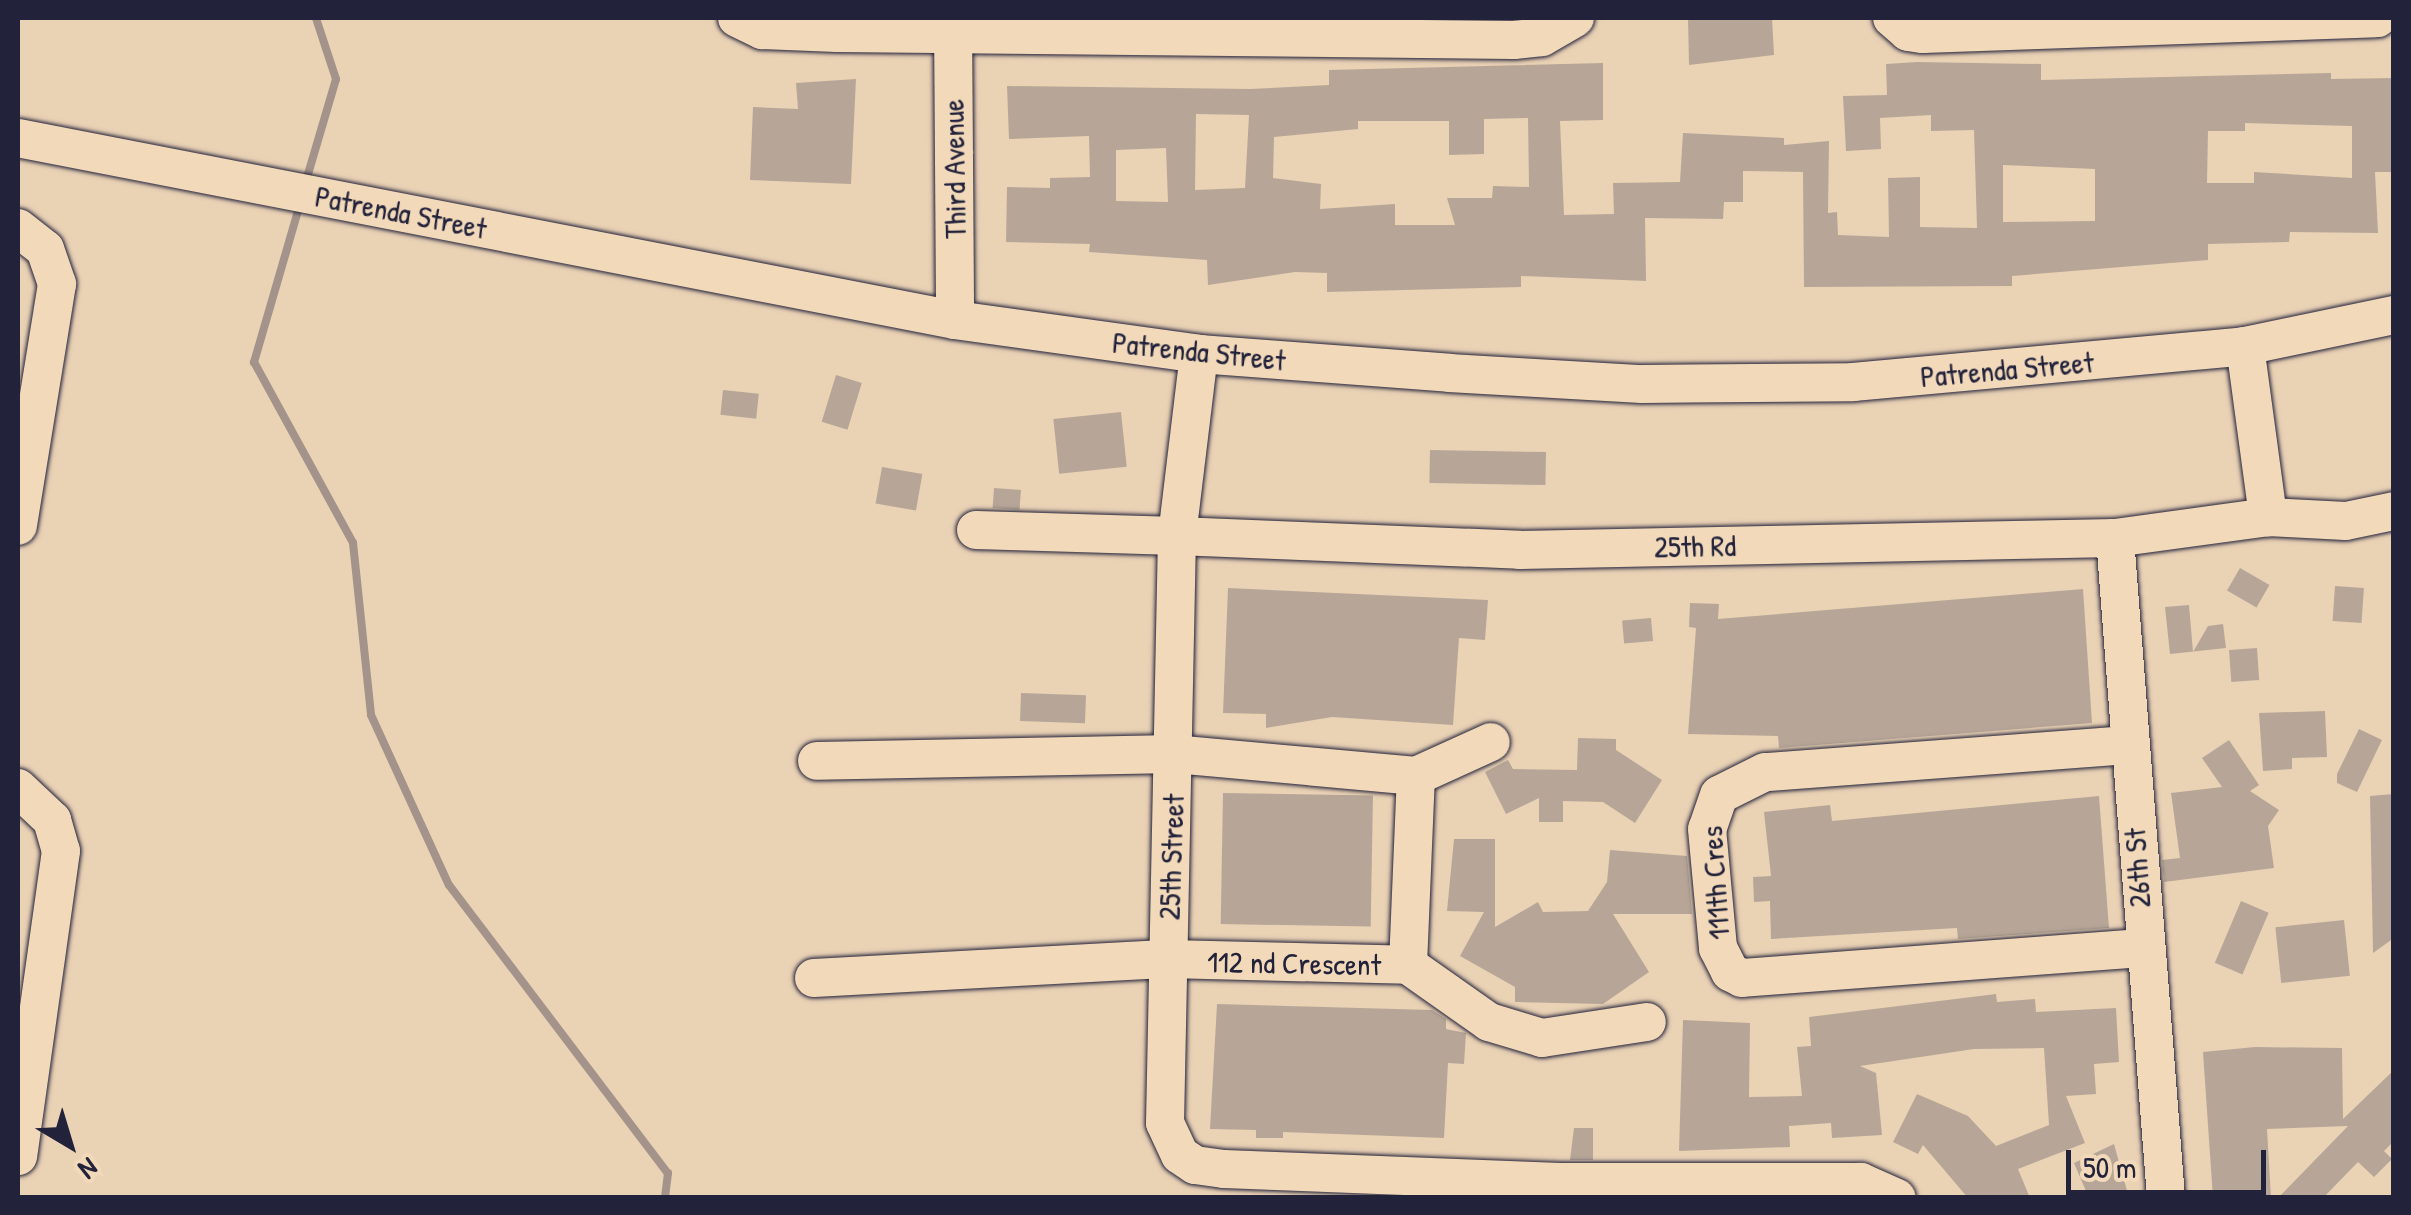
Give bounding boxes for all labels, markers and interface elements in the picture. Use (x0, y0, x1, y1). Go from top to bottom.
street label: Third Avenue (935, 99, 973, 239)
street label: Patrenda Street (312, 178, 490, 246)
street label: Patrenda Street (1111, 324, 1287, 378)
street label: Patrenda Street (1919, 343, 2095, 395)
street label: 25th Rd (1654, 527, 1736, 565)
street label: 25th Street (1151, 793, 1191, 921)
street label: 111th Cres (1693, 825, 1737, 941)
street label: 26th St (2116, 827, 2158, 909)
street label: 112 nd Crescent (1207, 943, 1381, 983)
north arrow (20, 1095, 120, 1195)
scale bar (2071, 1130, 2271, 1192)
text: 50 m (2083, 1147, 2136, 1187)
text: N (71, 1149, 106, 1188)

